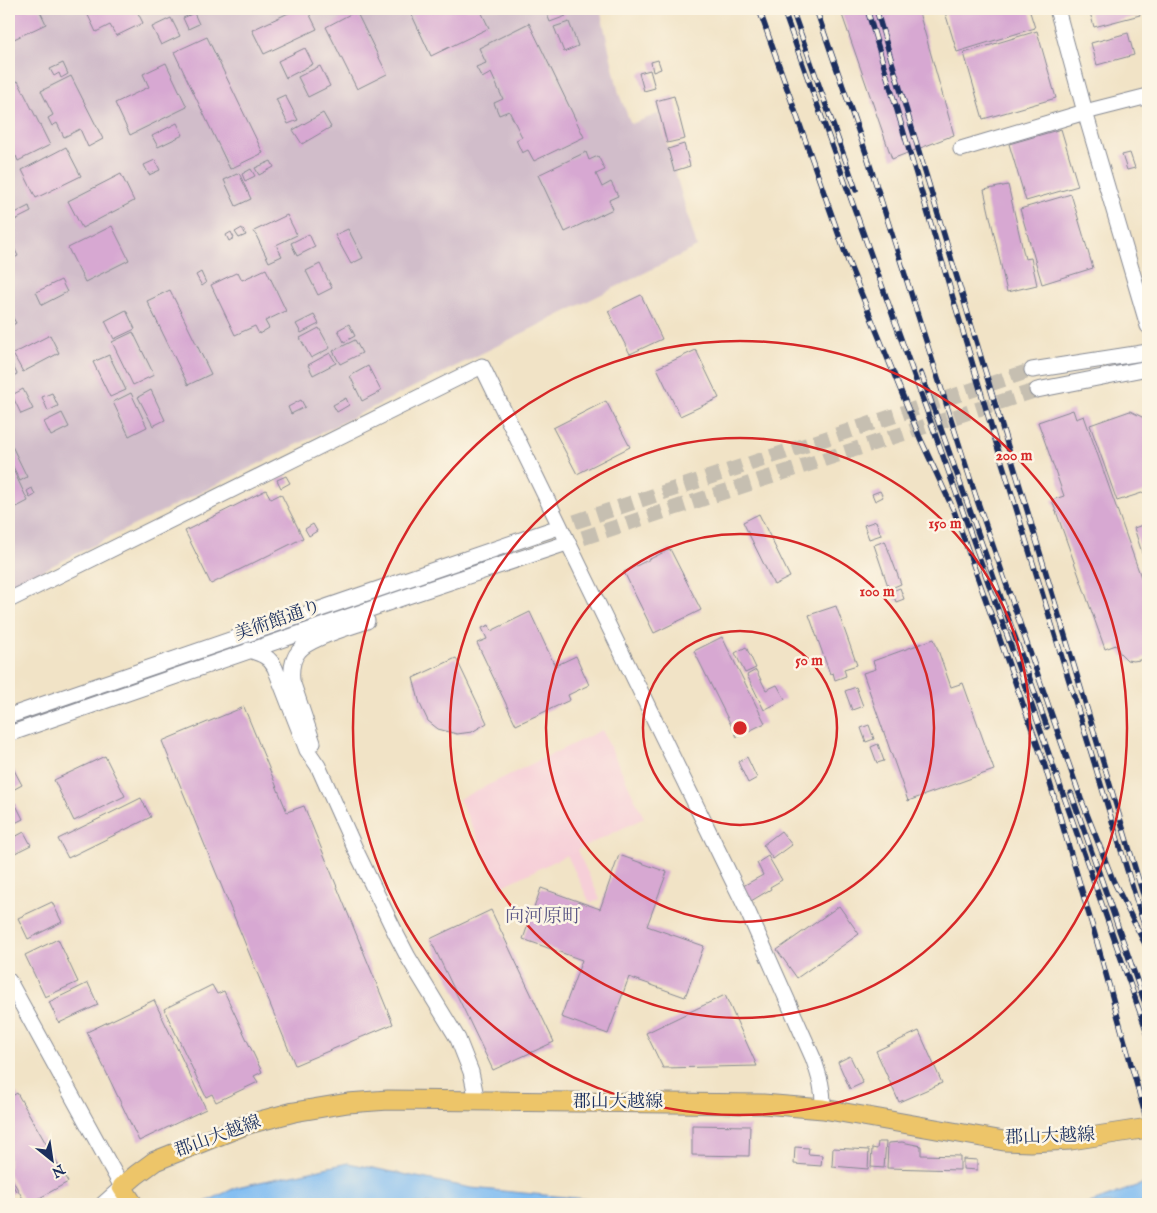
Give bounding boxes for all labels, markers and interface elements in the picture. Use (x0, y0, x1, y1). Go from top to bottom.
text: 200 m (996, 446, 1033, 465)
text: 150 m (928, 514, 962, 533)
text: 100 m (859, 582, 895, 601)
street label: 美術館通り (232, 595, 324, 647)
text: 50 m (795, 651, 823, 670)
centre of rings (731, 719, 749, 737)
district label: 向河原町 (505, 905, 581, 929)
street label: 郡山大越線 (573, 1091, 663, 1114)
street label: 郡山大越線 (172, 1111, 264, 1163)
street label: 郡山大越線 (1005, 1124, 1095, 1150)
north arrow (28, 1136, 78, 1186)
text: N (48, 1159, 69, 1181)

